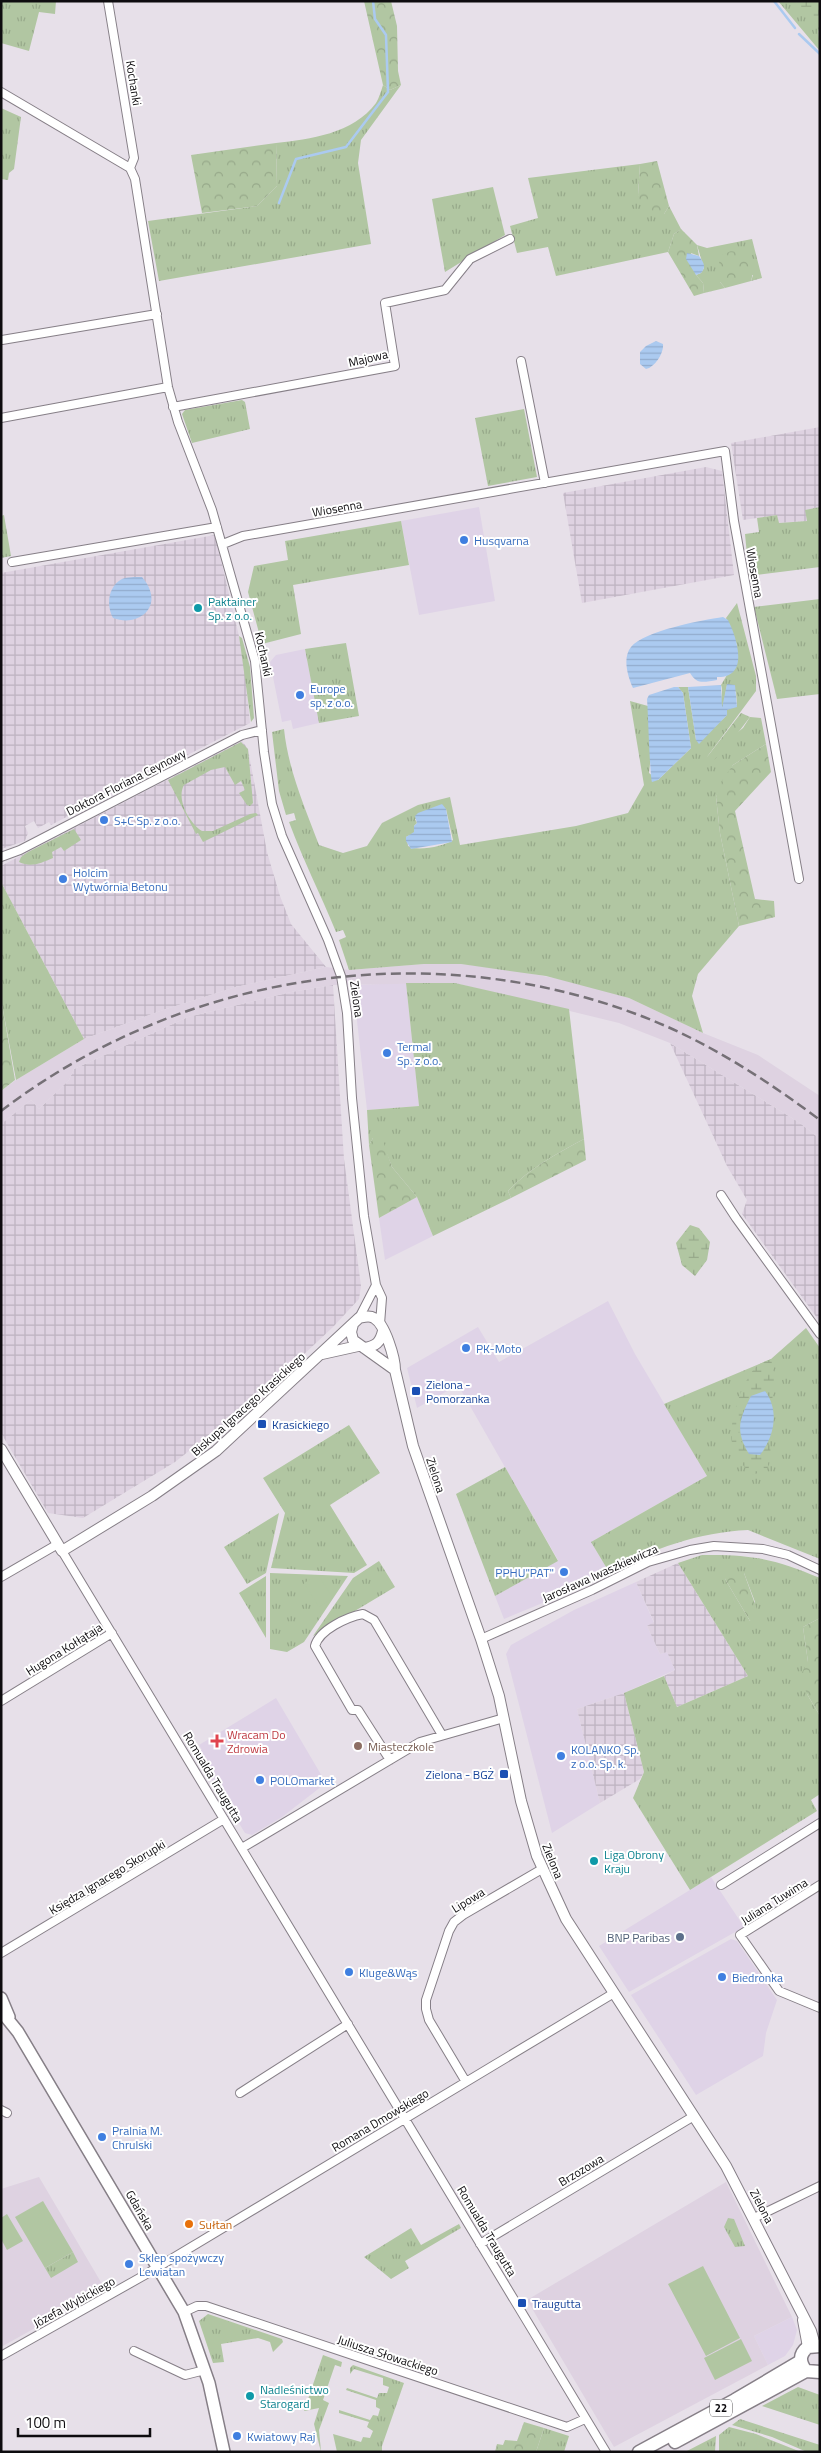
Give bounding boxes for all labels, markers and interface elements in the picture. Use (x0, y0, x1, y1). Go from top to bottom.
street label: Kochanki (121, 59, 147, 107)
street label: Majowa (346, 344, 390, 372)
street label: Wiosenna (311, 494, 363, 522)
place label: Husqvarna (474, 531, 529, 550)
marker: Husqvarna (458, 534, 470, 546)
street label: Wiosenna (741, 547, 769, 599)
place label: Paktainer Sp. z o.o. (208, 592, 256, 625)
marker: Paktainer Sp. z o.o. (192, 602, 204, 614)
street label: Kochanki (250, 630, 278, 678)
place label: Europe sp. z o.o. (310, 679, 353, 712)
marker: Europe sp. z o.o. (294, 689, 306, 701)
street label: Doktora Floriana Ceynowy (63, 743, 189, 820)
place label: S+C Sp. z o.o. (114, 811, 180, 830)
marker: S+C Sp. z o.o. (98, 814, 110, 826)
place label: Holcim Wytwórnia Betonu (73, 863, 168, 896)
marker: Holcim Wytwórnia Betonu (57, 873, 69, 885)
street label: Zielona (345, 980, 369, 1018)
place label: Termal Sp. z o.o. (397, 1037, 441, 1070)
marker: Termal Sp. z o.o. (381, 1047, 393, 1059)
place label: PK-Moto (476, 1339, 522, 1358)
marker: PK-Moto (460, 1342, 472, 1354)
street label: Biskupa Ignacego Krasickiego (188, 1349, 308, 1459)
place label: Zielona - Pomorzanka (426, 1375, 490, 1408)
marker: Zielona - Pomorzanka (410, 1385, 422, 1397)
place label: Krasickiego (272, 1417, 329, 1431)
marker: Krasickiego (256, 1418, 268, 1430)
street label: Zielona (421, 1455, 451, 1495)
street label: Jarosława Iwaszkiewicza (539, 1539, 661, 1607)
place label: PPHU"PAT" (495, 1563, 554, 1582)
marker: PPHU"PAT" (558, 1566, 570, 1578)
street label: Hugona Kołłątaja (22, 1618, 106, 1680)
place label: Wracam Do Zdrowia (227, 1725, 286, 1758)
street label: Romualda Traugutta (178, 1728, 248, 1826)
marker: Wracam Do Zdrowia (211, 1735, 223, 1747)
place label: Miasteczkole (368, 1737, 434, 1756)
marker: Miasteczkole (352, 1740, 364, 1752)
place label: KOLANKO Sp. z o.o. Sp. k. (571, 1740, 639, 1773)
marker: KOLANKO Sp. z o.o. Sp. k. (555, 1750, 567, 1762)
place label: Zielona - BGŻ (426, 1765, 494, 1784)
marker: Zielona - BGŻ (498, 1768, 510, 1780)
place label: POLOmarket (270, 1771, 335, 1790)
marker: POLOmarket (254, 1774, 266, 1786)
street label: Księdza Ignacego Skorupki (45, 1835, 169, 1919)
street label: Zielona (537, 1840, 569, 1882)
place label: Liga Obrony Kraju (604, 1845, 664, 1878)
marker: Liga Obrony Kraju (588, 1855, 600, 1867)
street label: Juliana Tuwima (737, 1873, 811, 1929)
street label: Lipowa (448, 1882, 488, 1918)
place label: BNP Paribas (607, 1928, 670, 1947)
marker: BNP Paribas (674, 1931, 686, 1943)
place label: Kluge&Wąs (359, 1963, 418, 1982)
marker: Kluge&Wąs (343, 1966, 355, 1978)
place label: Biedronka (732, 1968, 783, 1987)
marker: Biedronka (716, 1971, 728, 1983)
street label: Romana Dmowskiego (328, 2083, 432, 2157)
place label: Pralnia M. Chrulski (112, 2121, 162, 2154)
marker: Pralnia M. Chrulski (96, 2131, 108, 2143)
street label: Brzozowa (555, 2149, 607, 2191)
street label: Romualda Traugutta (452, 2182, 522, 2280)
street label: Zielona (745, 2185, 779, 2227)
street label: Gdańska (121, 2186, 159, 2234)
place label: Sułtan (199, 2215, 232, 2234)
marker: Sułtan (183, 2218, 195, 2230)
place label: Sklep spożywczy Lewiatan (139, 2248, 224, 2281)
marker: Sklep spożywczy Lewiatan (123, 2258, 135, 2270)
street label: Józefa Wybickiego (29, 2272, 119, 2332)
place label: Traugutta (532, 2294, 581, 2313)
marker: Traugutta (516, 2297, 528, 2309)
street label: Juliusza Słowackiego (335, 2330, 441, 2380)
place label: Nadleśnictwo Starogard (260, 2380, 329, 2413)
marker: Nadleśnictwo Starogard (244, 2390, 256, 2402)
road number: 22 (710, 2400, 732, 2416)
scale bar (18, 2406, 150, 2438)
text: 100 m (25, 2411, 66, 2434)
place label: Kwiatowy Raj (247, 2427, 315, 2446)
marker: Kwiatowy Raj (231, 2430, 243, 2442)

